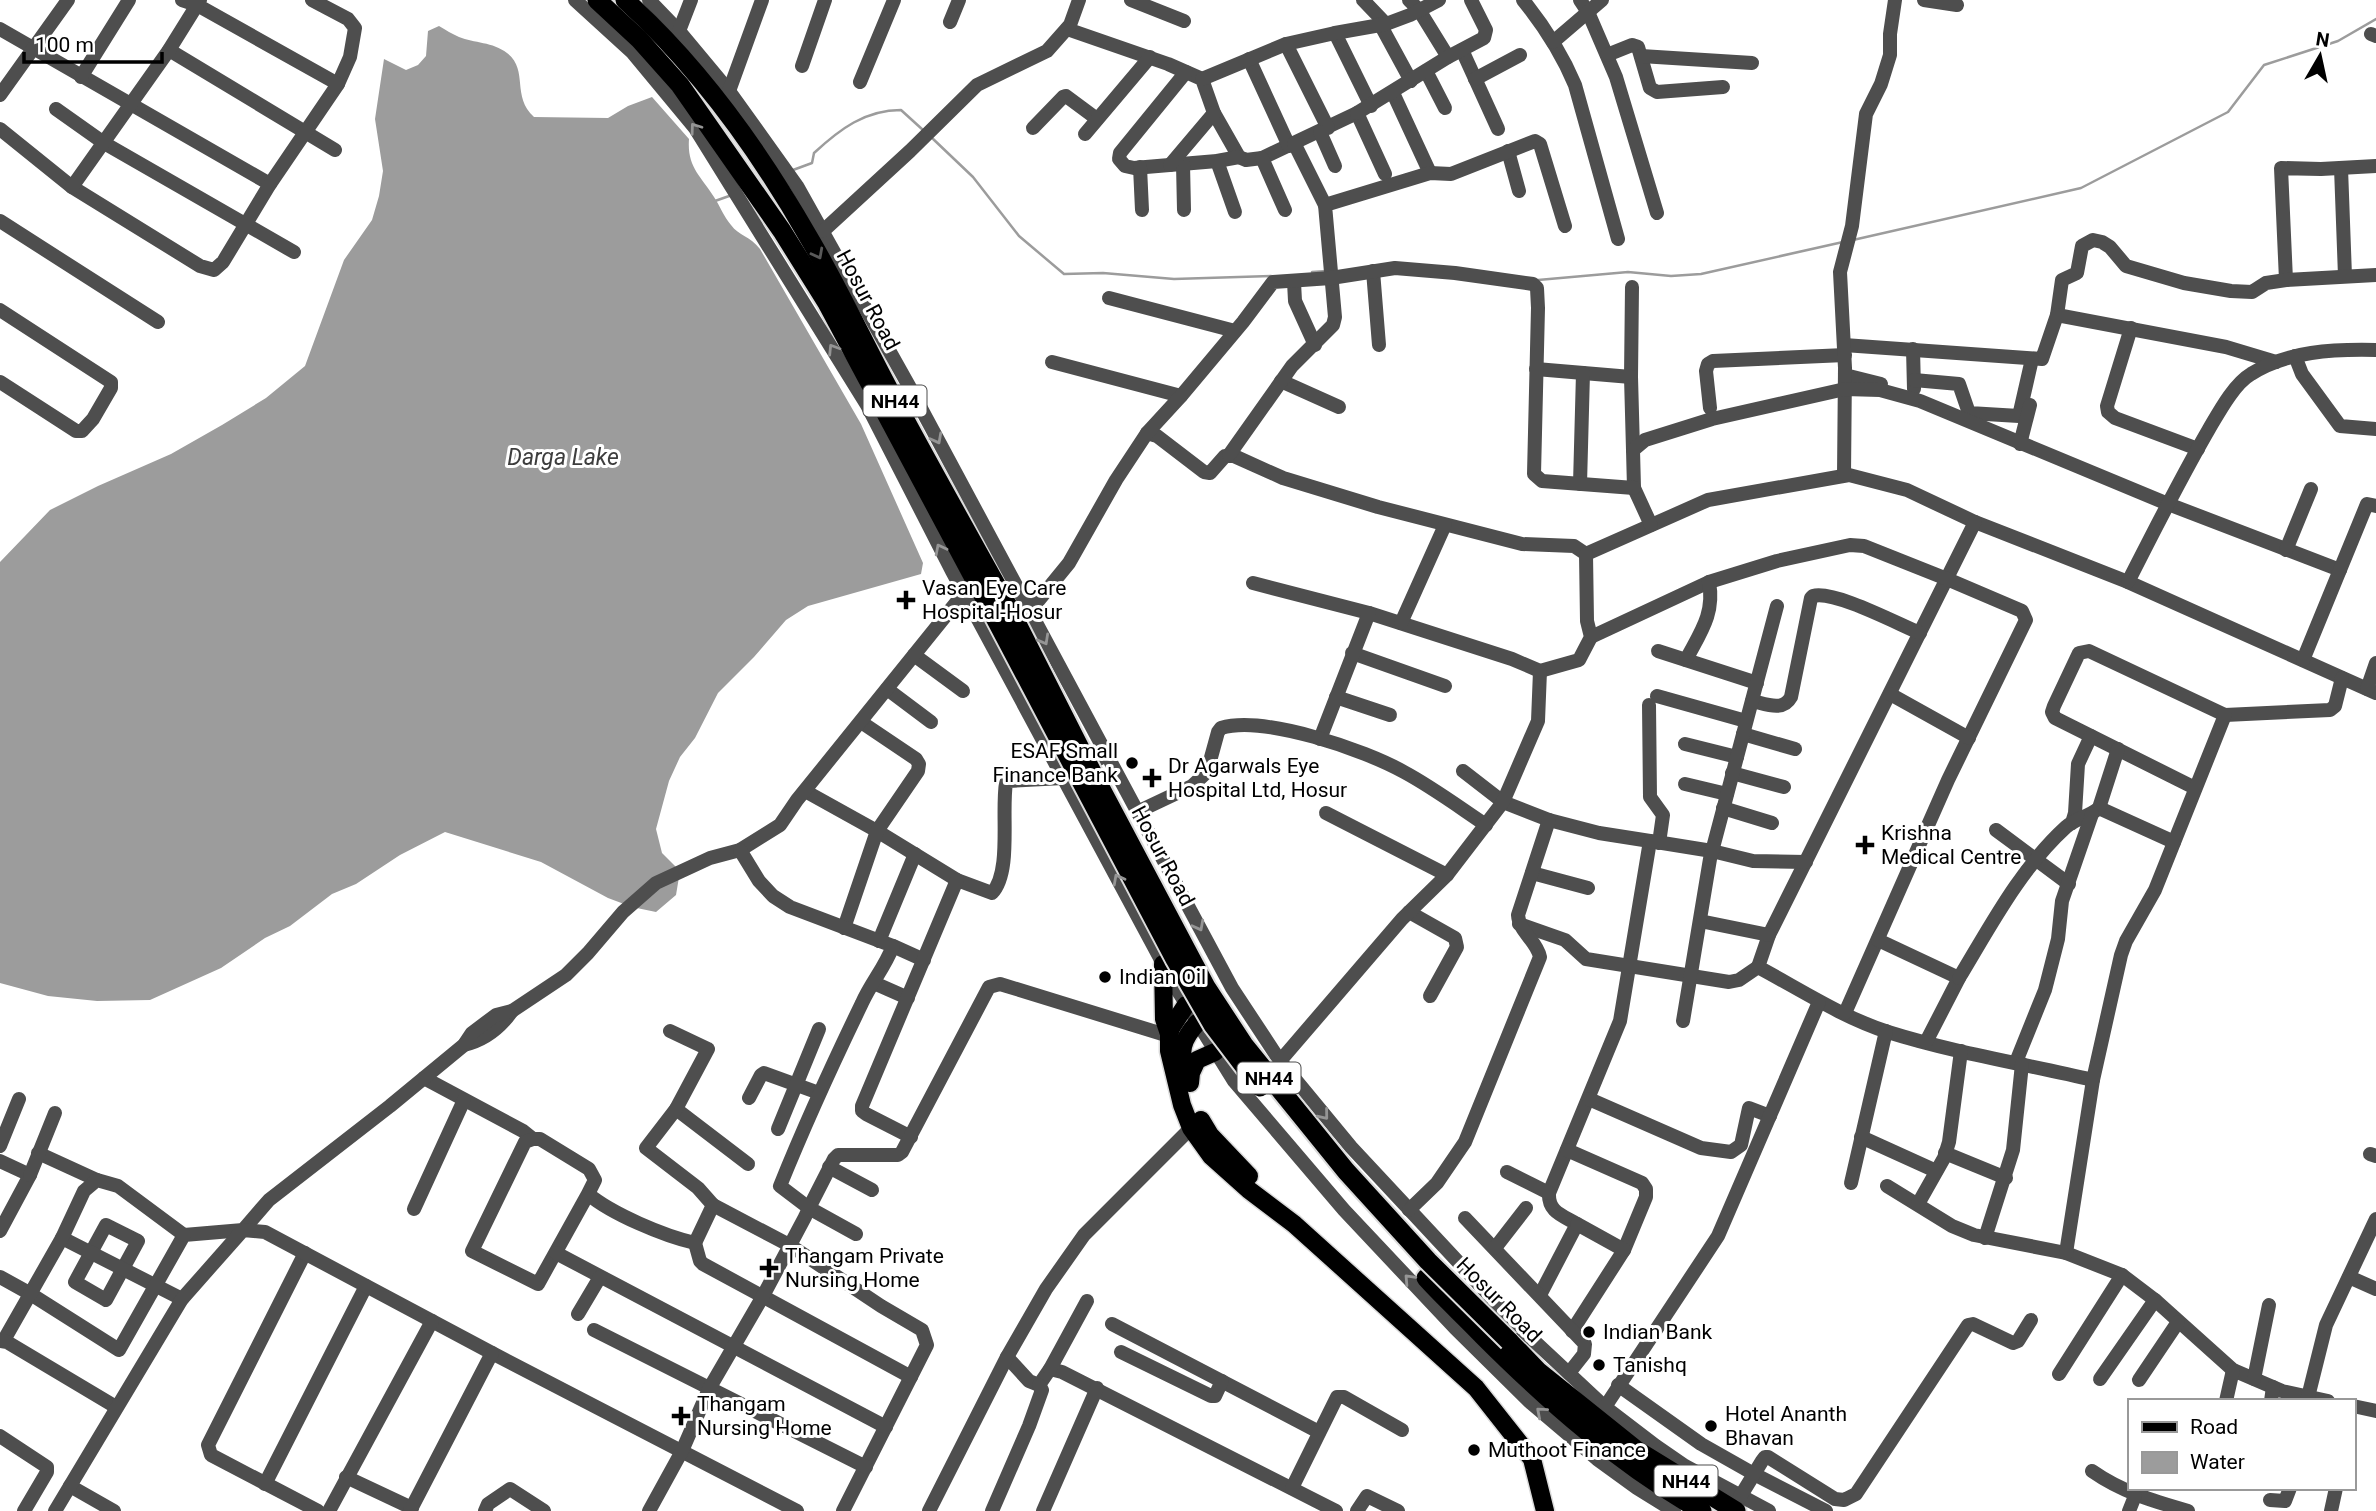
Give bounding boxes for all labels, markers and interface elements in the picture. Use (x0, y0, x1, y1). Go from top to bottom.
scale bar (24, 21, 163, 65)
north arrow (2285, 21, 2355, 91)
text: N (2314, 27, 2331, 52)
text: 100 m (35, 33, 94, 57)
one-way arrow (691, 124, 703, 136)
street label: Hosur Road (832, 246, 904, 354)
one-way arrow (810, 247, 823, 259)
one-way arrow (828, 344, 841, 357)
road number: NH44 (864, 386, 926, 416)
one-way arrow (929, 432, 943, 444)
water label: Darga Lake (507, 444, 619, 471)
one-way arrow (935, 544, 949, 556)
place label: Vasan Eye Care Hospital-Hosur (922, 576, 1066, 624)
marker: Vasan Eye Care Hospital-Hosur (896, 590, 916, 610)
one-way arrow (1036, 633, 1049, 645)
place label: ESAF Small Finance Bank (993, 739, 1118, 787)
place label: Dr Agarwals Eye Hospital Ltd, Hosur (1168, 754, 1347, 802)
marker: ESAF Small Finance Bank (1124, 755, 1140, 771)
marker: Dr Agarwals Eye Hospital Ltd, Hosur (1142, 768, 1162, 788)
street label: Hosur Road (1127, 802, 1199, 910)
place label: Krishna Medical Centre (1881, 821, 2021, 869)
marker: Krishna Medical Centre (1855, 835, 1875, 855)
one-way arrow (1113, 874, 1126, 886)
one-way arrow (1190, 919, 1204, 931)
place label: Indian Oil (1119, 965, 1206, 989)
marker: Indian Oil (1097, 969, 1113, 985)
road number: NH44 (1238, 1062, 1300, 1094)
one-way arrow (1316, 1107, 1329, 1120)
place label: Thangam Private Nursing Home (785, 1244, 944, 1292)
street label: Hosur Road (1452, 1253, 1546, 1347)
marker: Thangam Private Nursing Home (759, 1258, 779, 1278)
one-way arrow (1404, 1274, 1417, 1287)
place label: Indian Bank (1603, 1320, 1713, 1344)
marker: Indian Bank (1581, 1324, 1597, 1340)
place label: Tanishq (1613, 1353, 1687, 1377)
marker: Tanishq (1591, 1357, 1607, 1373)
place label: Thangam Nursing Home (697, 1392, 832, 1440)
legend (2128, 1399, 2355, 1490)
place label: Hotel Ananth Bhavan (1725, 1402, 1847, 1450)
marker: Thangam Nursing Home (671, 1406, 691, 1426)
one-way arrow (1536, 1408, 1549, 1420)
text: Road (2190, 1415, 2238, 1439)
marker: Hotel Ananth Bhavan (1703, 1418, 1719, 1434)
place label: Muthoot Finance (1488, 1438, 1646, 1462)
marker: Muthoot Finance (1466, 1442, 1482, 1458)
text: Water (2190, 1450, 2245, 1474)
road number: NH44 (1654, 1466, 1718, 1497)

